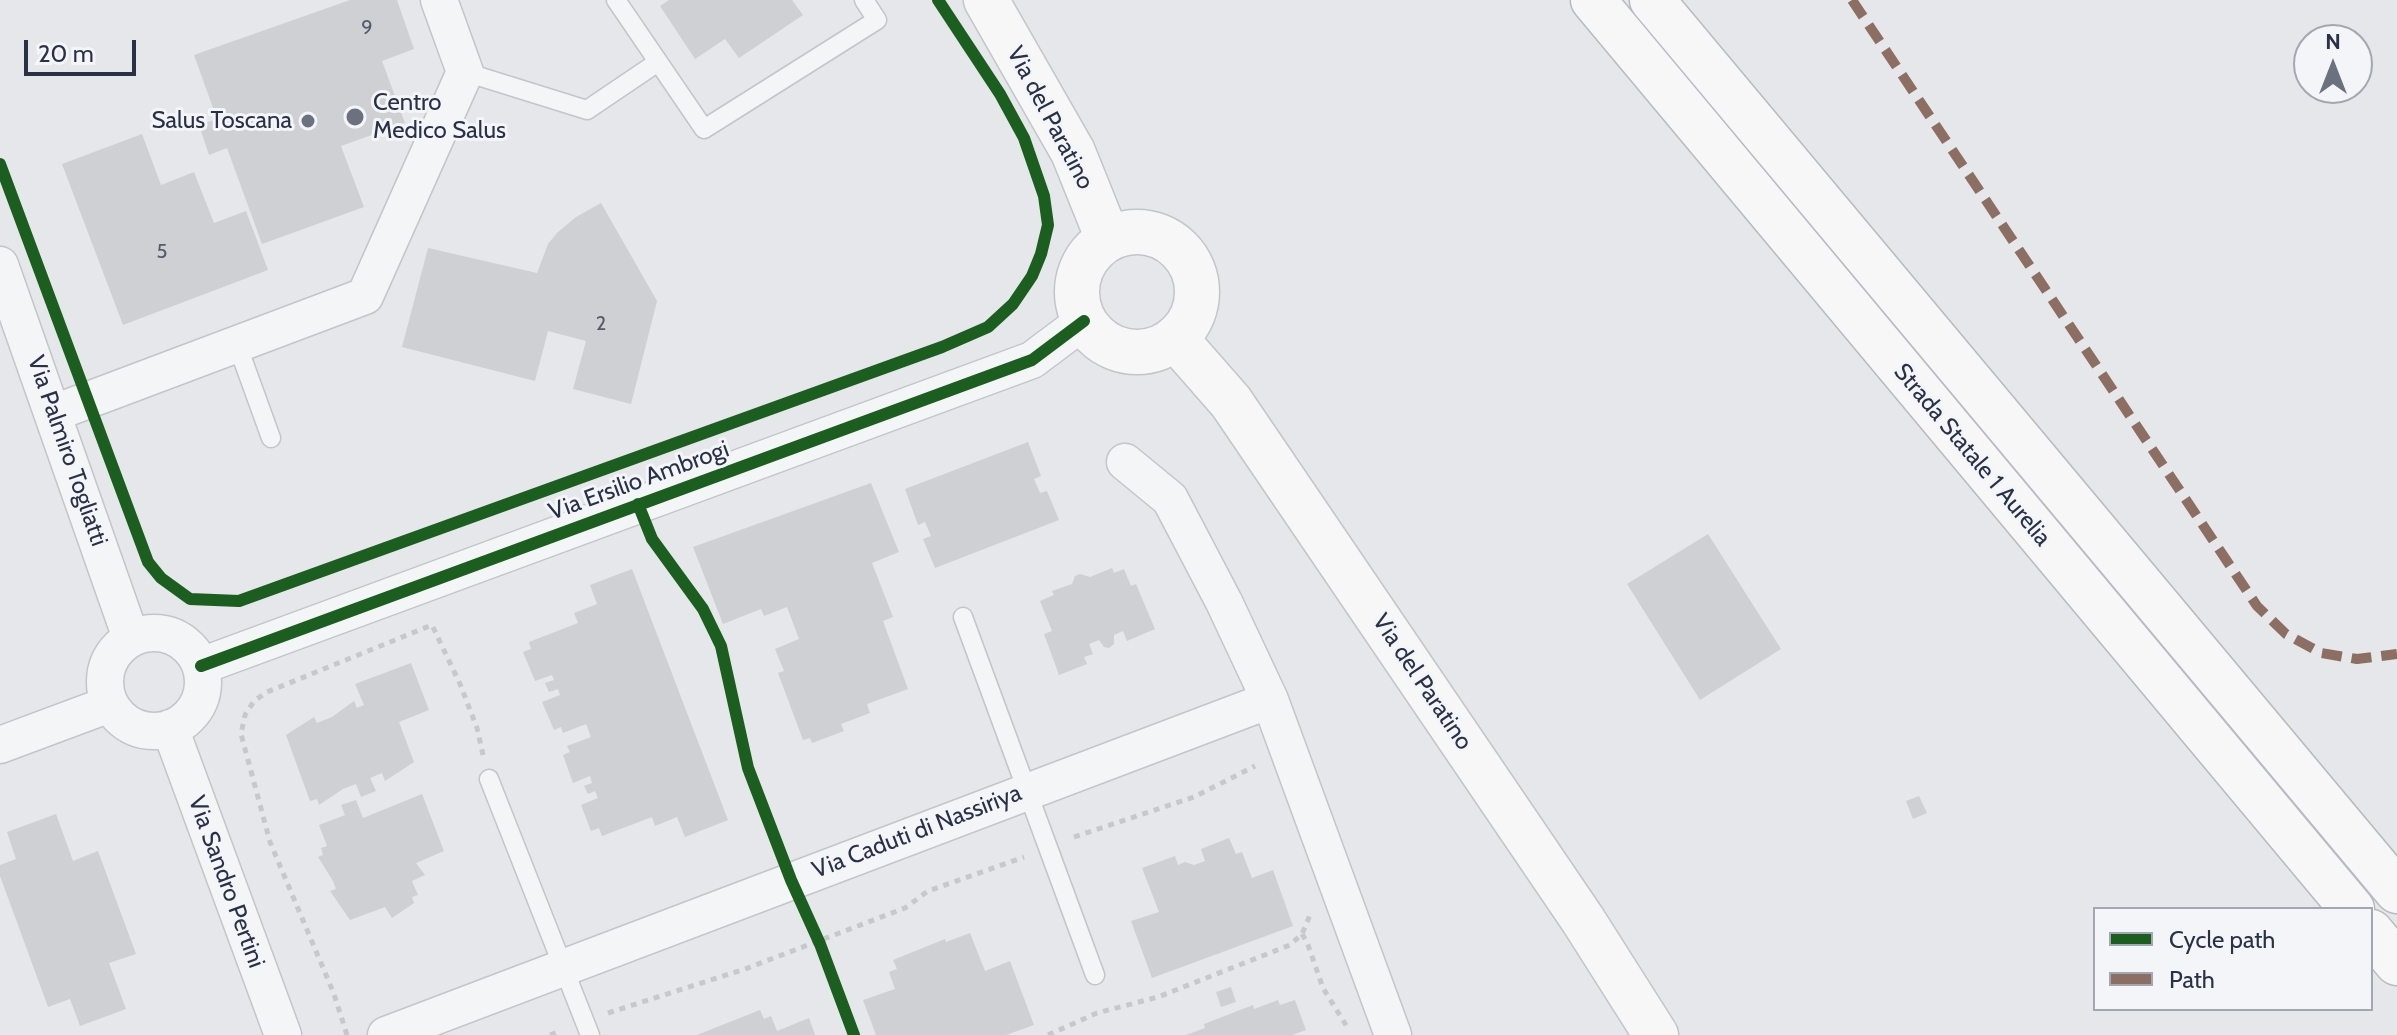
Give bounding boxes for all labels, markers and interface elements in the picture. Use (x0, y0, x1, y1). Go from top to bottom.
house number: 9 (361, 16, 373, 40)
scale bar (28, 24, 140, 74)
north arrow (2293, 24, 2373, 104)
text: N (2325, 28, 2341, 55)
text: 20 m (38, 39, 94, 68)
street label: Via del Paratino (1000, 42, 1100, 194)
place label: Centro Medico Salus (373, 89, 506, 145)
marker: Centro Medico Salus (344, 106, 366, 128)
place label: Salus Toscana (152, 107, 292, 135)
marker: Salus Toscana (299, 112, 317, 130)
house number: 5 (157, 240, 167, 264)
house number: 2 (596, 312, 606, 336)
street label: Via Palmiro Togliatti (21, 352, 113, 550)
street label: Strada Statale 1 Aurelia (1887, 358, 2057, 552)
street label: Via Ersilio Ambrogi (545, 435, 733, 527)
street label: Via del Paratino (1366, 609, 1478, 755)
street label: Via Caduti di Nassiriya (808, 779, 1026, 885)
street label: Via Sandro Pertini (182, 792, 270, 972)
legend (2093, 907, 2373, 1011)
text: Cycle path (2169, 925, 2275, 954)
text: Path (2169, 965, 2215, 994)

